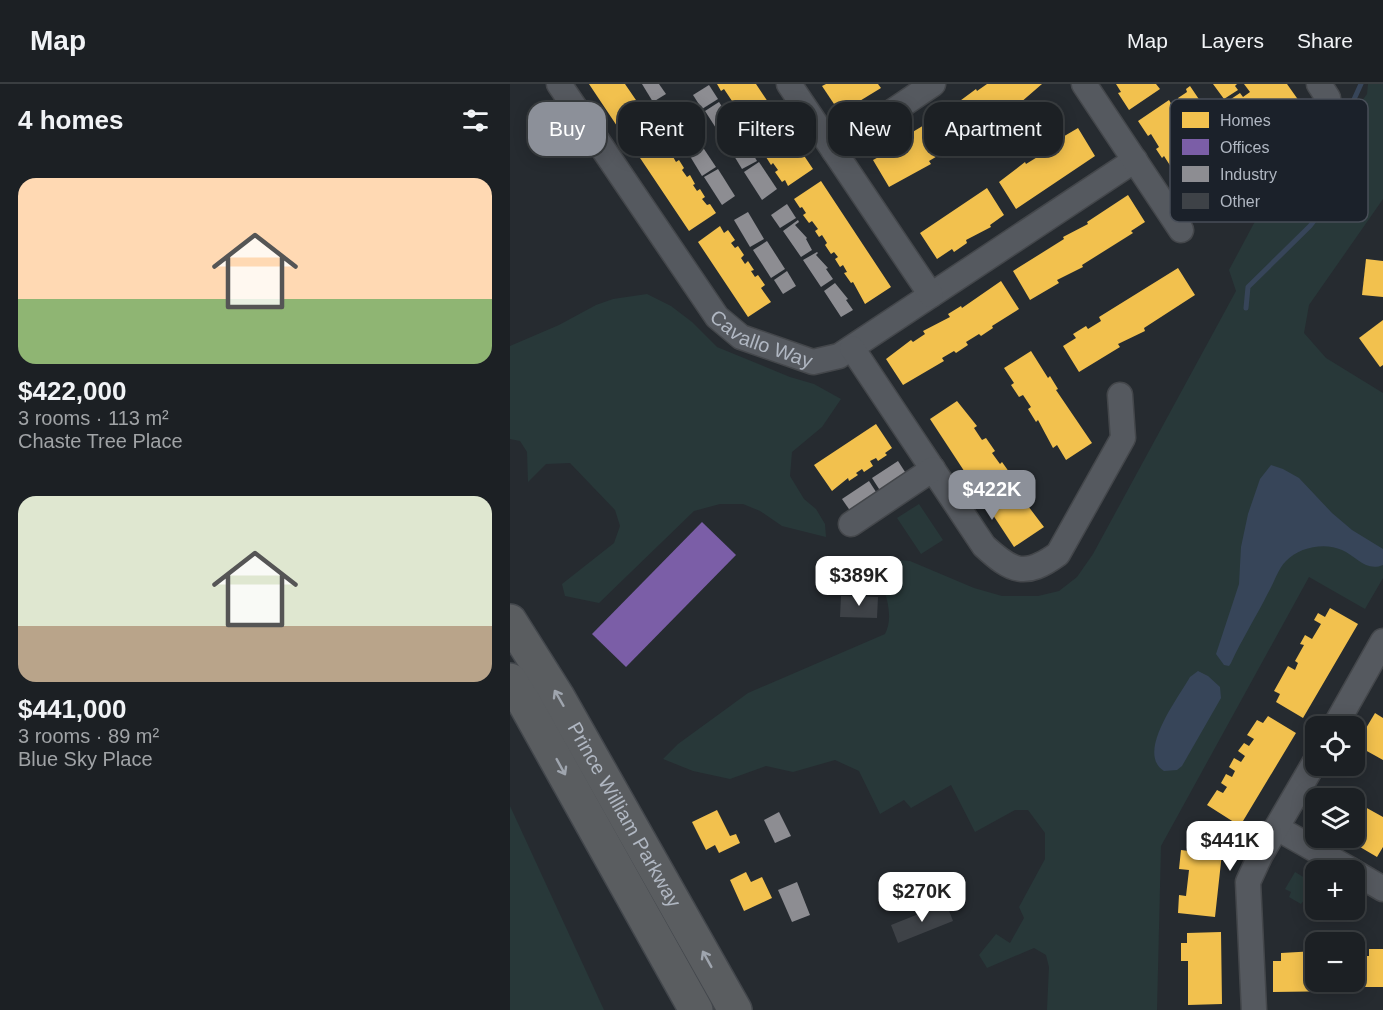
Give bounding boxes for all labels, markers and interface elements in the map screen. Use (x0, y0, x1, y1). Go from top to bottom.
text: Map (30, 25, 86, 56)
text: Map (1127, 29, 1168, 52)
text: Layers (1201, 29, 1264, 52)
text: Share (1297, 29, 1353, 52)
legend (1170, 99, 1368, 222)
chip: Buy (528, 102, 606, 156)
chip: Rent (618, 102, 705, 156)
chip: Filters (717, 102, 816, 156)
chip: New (828, 102, 912, 156)
chip: Apartment (924, 102, 1063, 156)
icon: filters (459, 104, 492, 137)
text: 4 homes (18, 105, 124, 135)
text: Homes (1220, 112, 1271, 129)
text: Offices (1220, 139, 1270, 156)
text: Industry (1220, 166, 1277, 183)
text: Other (1220, 193, 1261, 210)
icon: home (201, 217, 309, 325)
street label: Cavallo Way (706, 305, 815, 372)
text: $422,000 (18, 376, 126, 406)
text: 3 rooms · 113 m² (18, 407, 169, 429)
text: Chaste Tree Place (18, 430, 183, 452)
pin: $422K (950, 470, 1034, 521)
text: $422K (963, 478, 1021, 500)
icon: home (201, 535, 309, 643)
pin: $389K (817, 556, 901, 607)
text: $389K (830, 564, 888, 586)
one-way arrow (553, 690, 565, 707)
text: $441,000 (18, 694, 126, 724)
map controls (1305, 716, 1365, 992)
button: locate (1305, 716, 1365, 776)
street label: Prince William Parkway (563, 718, 686, 911)
text: 3 rooms · 89 m² (18, 725, 159, 747)
text: Blue Sky Place (18, 748, 153, 770)
one-way arrow (555, 758, 567, 775)
button: layers (1305, 788, 1365, 848)
pin: $441K (1188, 821, 1272, 872)
text: $441K (1201, 829, 1259, 851)
button: + (1305, 860, 1365, 920)
pin: $270K (880, 872, 964, 923)
text: $270K (893, 880, 951, 902)
button: − (1305, 932, 1365, 992)
one-way arrow (700, 951, 712, 968)

